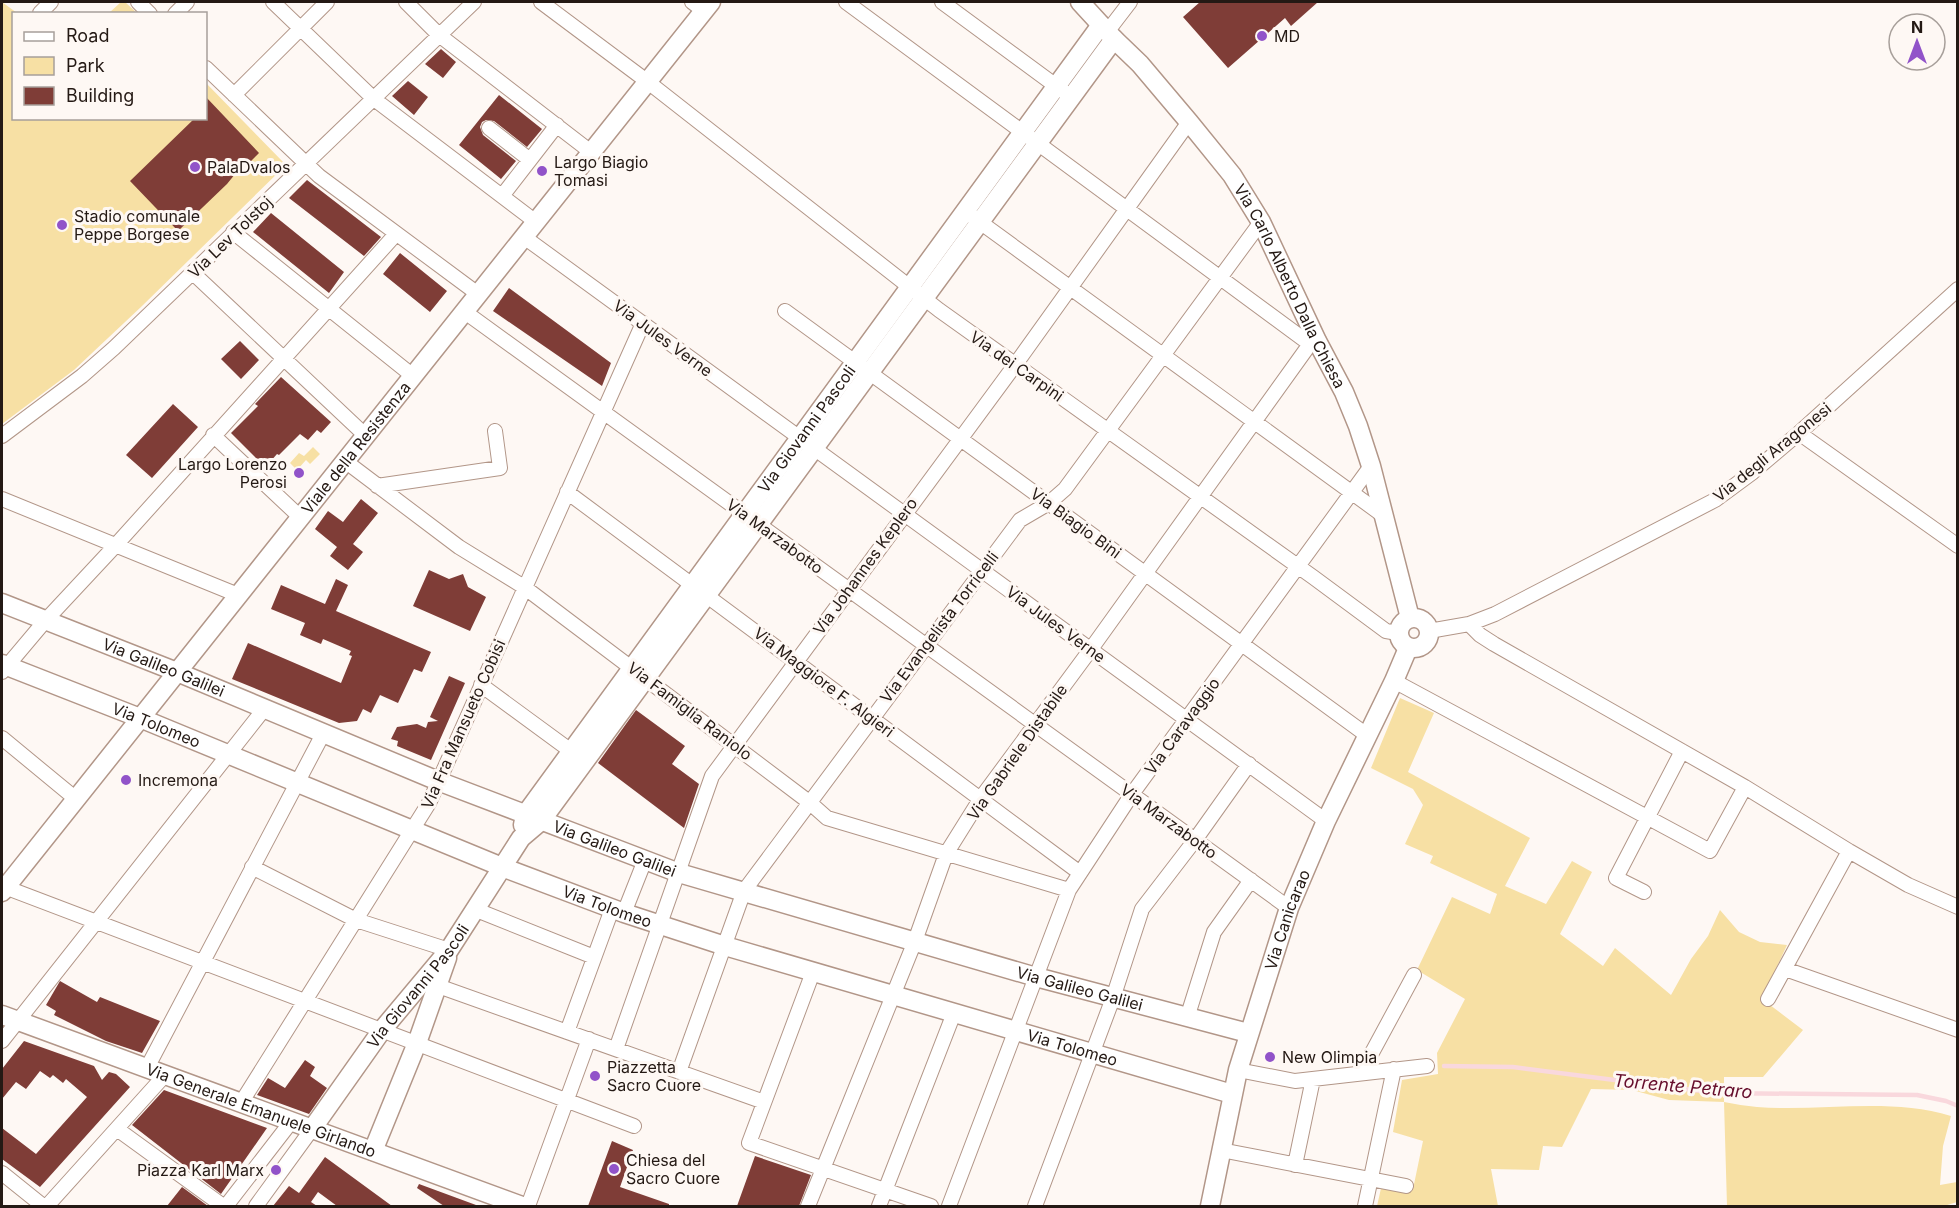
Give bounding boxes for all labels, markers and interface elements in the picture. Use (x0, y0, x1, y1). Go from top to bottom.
legend (12, 12, 207, 120)
north arrow (1887, 12, 1947, 72)
text: N (1911, 17, 1923, 37)
text: Road (66, 25, 109, 46)
place label: MD (1274, 26, 1300, 46)
marker: MD (1255, 29, 1269, 43)
text: Park (66, 55, 105, 76)
text: Building (66, 85, 134, 106)
place label: Largo Biagio Tomasi (554, 152, 648, 190)
place label: PalaDvalos (207, 157, 290, 177)
marker: PalaDvalos (188, 160, 202, 174)
marker: Largo Biagio Tomasi (535, 164, 549, 178)
street label: Via Carlo Alberto Dalla Chiesa (1230, 180, 1350, 392)
street label: Via Lev Tolstoj (184, 192, 276, 282)
place label: Stadio comunale Peppe Borgese (74, 206, 200, 244)
marker: Stadio comunale Peppe Borgese (55, 218, 69, 232)
street label: Via Jules Verne (609, 295, 717, 381)
street label: Via dei Carpini (966, 326, 1068, 406)
street label: Via Giovanni Pascoli (753, 361, 860, 497)
street label: Viale della Resistenza (297, 377, 415, 518)
street label: Via degli Aragonesi (1709, 398, 1835, 506)
place label: Largo Lorenzo Perosi (178, 454, 287, 492)
marker: Largo Lorenzo Perosi (292, 466, 306, 480)
street label: Via Biagio Bini (1027, 483, 1125, 563)
street label: Via Marzabotto (723, 494, 827, 578)
street label: Via Johannes Keplero (809, 494, 921, 638)
street label: Via Evangelista Torricelli (875, 547, 1003, 707)
street label: Via Jules Verne (1002, 581, 1110, 667)
street label: Via Maggiore F. Algieri (750, 623, 898, 741)
street label: Via Galileo Galilei (100, 634, 228, 701)
street label: Via Fra Mansueto Cobisi (417, 636, 509, 812)
street label: Via Famiglia Raniolo (624, 658, 756, 764)
street label: Via Caravaggio (1140, 674, 1224, 778)
street label: Via Gabriele Distabile (963, 680, 1071, 824)
street label: Via Tolomeo (109, 698, 204, 752)
place label: Incremona (138, 770, 218, 790)
marker: Incremona (119, 773, 133, 787)
street label: Via Marzabotto (1117, 779, 1221, 863)
street label: Via Galileo Galilei (550, 816, 679, 881)
street label: Via Canicarao (1260, 866, 1314, 972)
street label: Via Tolomeo (560, 881, 654, 931)
street label: Via Giovanni Pascoli (362, 920, 473, 1052)
street label: Via Galileo Galilei (1014, 962, 1145, 1015)
street label: Via Tolomeo (1025, 1025, 1120, 1070)
place label: New Olimpia (1282, 1047, 1377, 1067)
marker: New Olimpia (1263, 1050, 1277, 1064)
place label: Piazzetta Sacro Cuore (607, 1057, 701, 1095)
street label: Via Generale Emanuele Girlando (143, 1059, 379, 1162)
marker: Piazzetta Sacro Cuore (588, 1069, 602, 1083)
water label: Torrente Petraro (1613, 1069, 1753, 1103)
place label: Chiesa del Sacro Cuore (626, 1150, 720, 1188)
place label: Piazza Karl Marx (137, 1160, 264, 1180)
marker: Chiesa del Sacro Cuore (607, 1162, 621, 1176)
marker: Piazza Karl Marx (269, 1163, 283, 1177)

